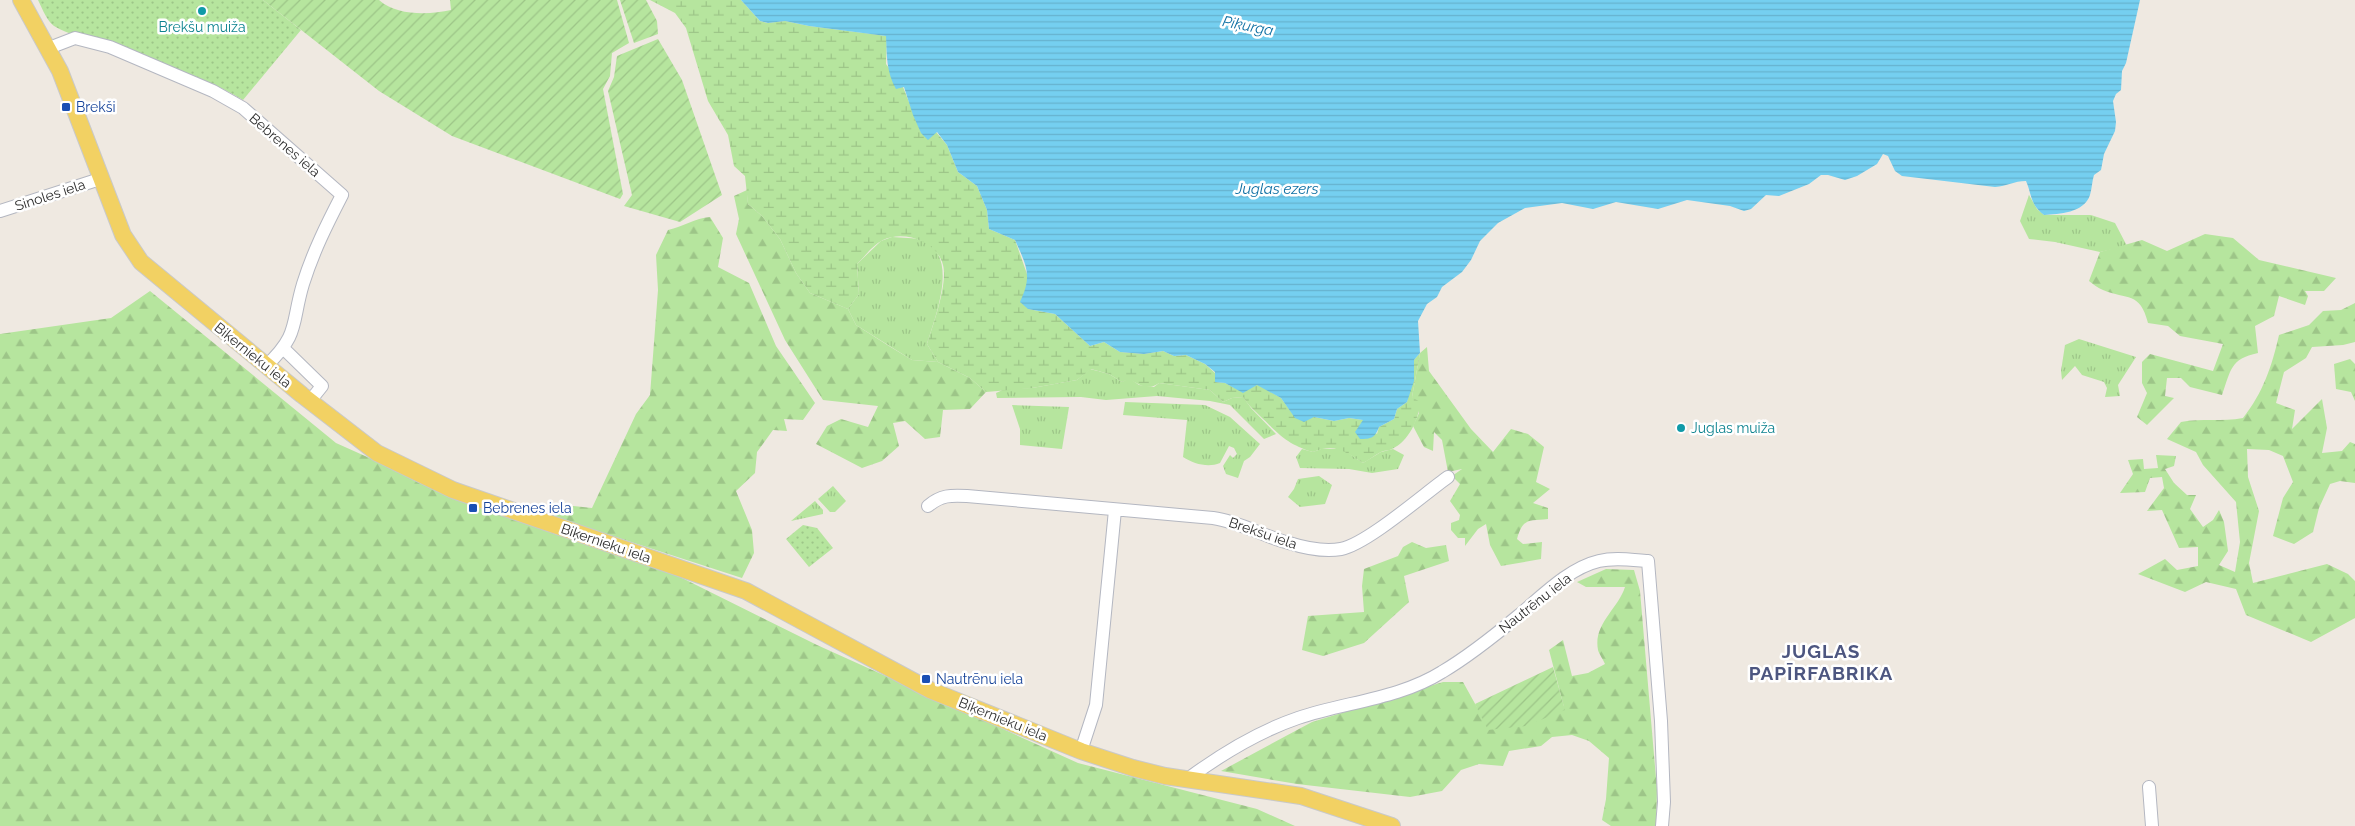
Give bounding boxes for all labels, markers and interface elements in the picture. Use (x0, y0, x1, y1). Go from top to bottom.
marker: Brekšu muiža (196, 5, 208, 17)
water label: Piķurga (1221, 12, 1275, 40)
place label: Brekšu muiža (158, 19, 246, 35)
place label: Brekši (76, 99, 115, 115)
marker: Brekši (60, 101, 72, 113)
street label: Bebrenes iela (246, 110, 324, 180)
street label: Sinoles iela (13, 176, 87, 214)
water label: Juglas ezers (1234, 180, 1319, 198)
street label: Biķernieku iela (211, 319, 295, 391)
place label: Juglas muiža (1691, 420, 1775, 436)
marker: Juglas muiža (1675, 422, 1687, 434)
place label: Bebrenes iela (483, 500, 572, 516)
marker: Bebrenes iela (467, 502, 479, 514)
street label: Brekšu iela (1227, 514, 1299, 552)
street label: Biķernieku iela (559, 520, 653, 566)
street label: Nautrēnu iela (1496, 570, 1574, 636)
district label: JUGLAS PAPĪRFABRIKA (1749, 640, 1893, 684)
place label: Nautrēnu iela (936, 671, 1023, 687)
marker: Nautrēnu iela (920, 673, 932, 685)
street label: Biķernieku iela (956, 694, 1050, 744)

